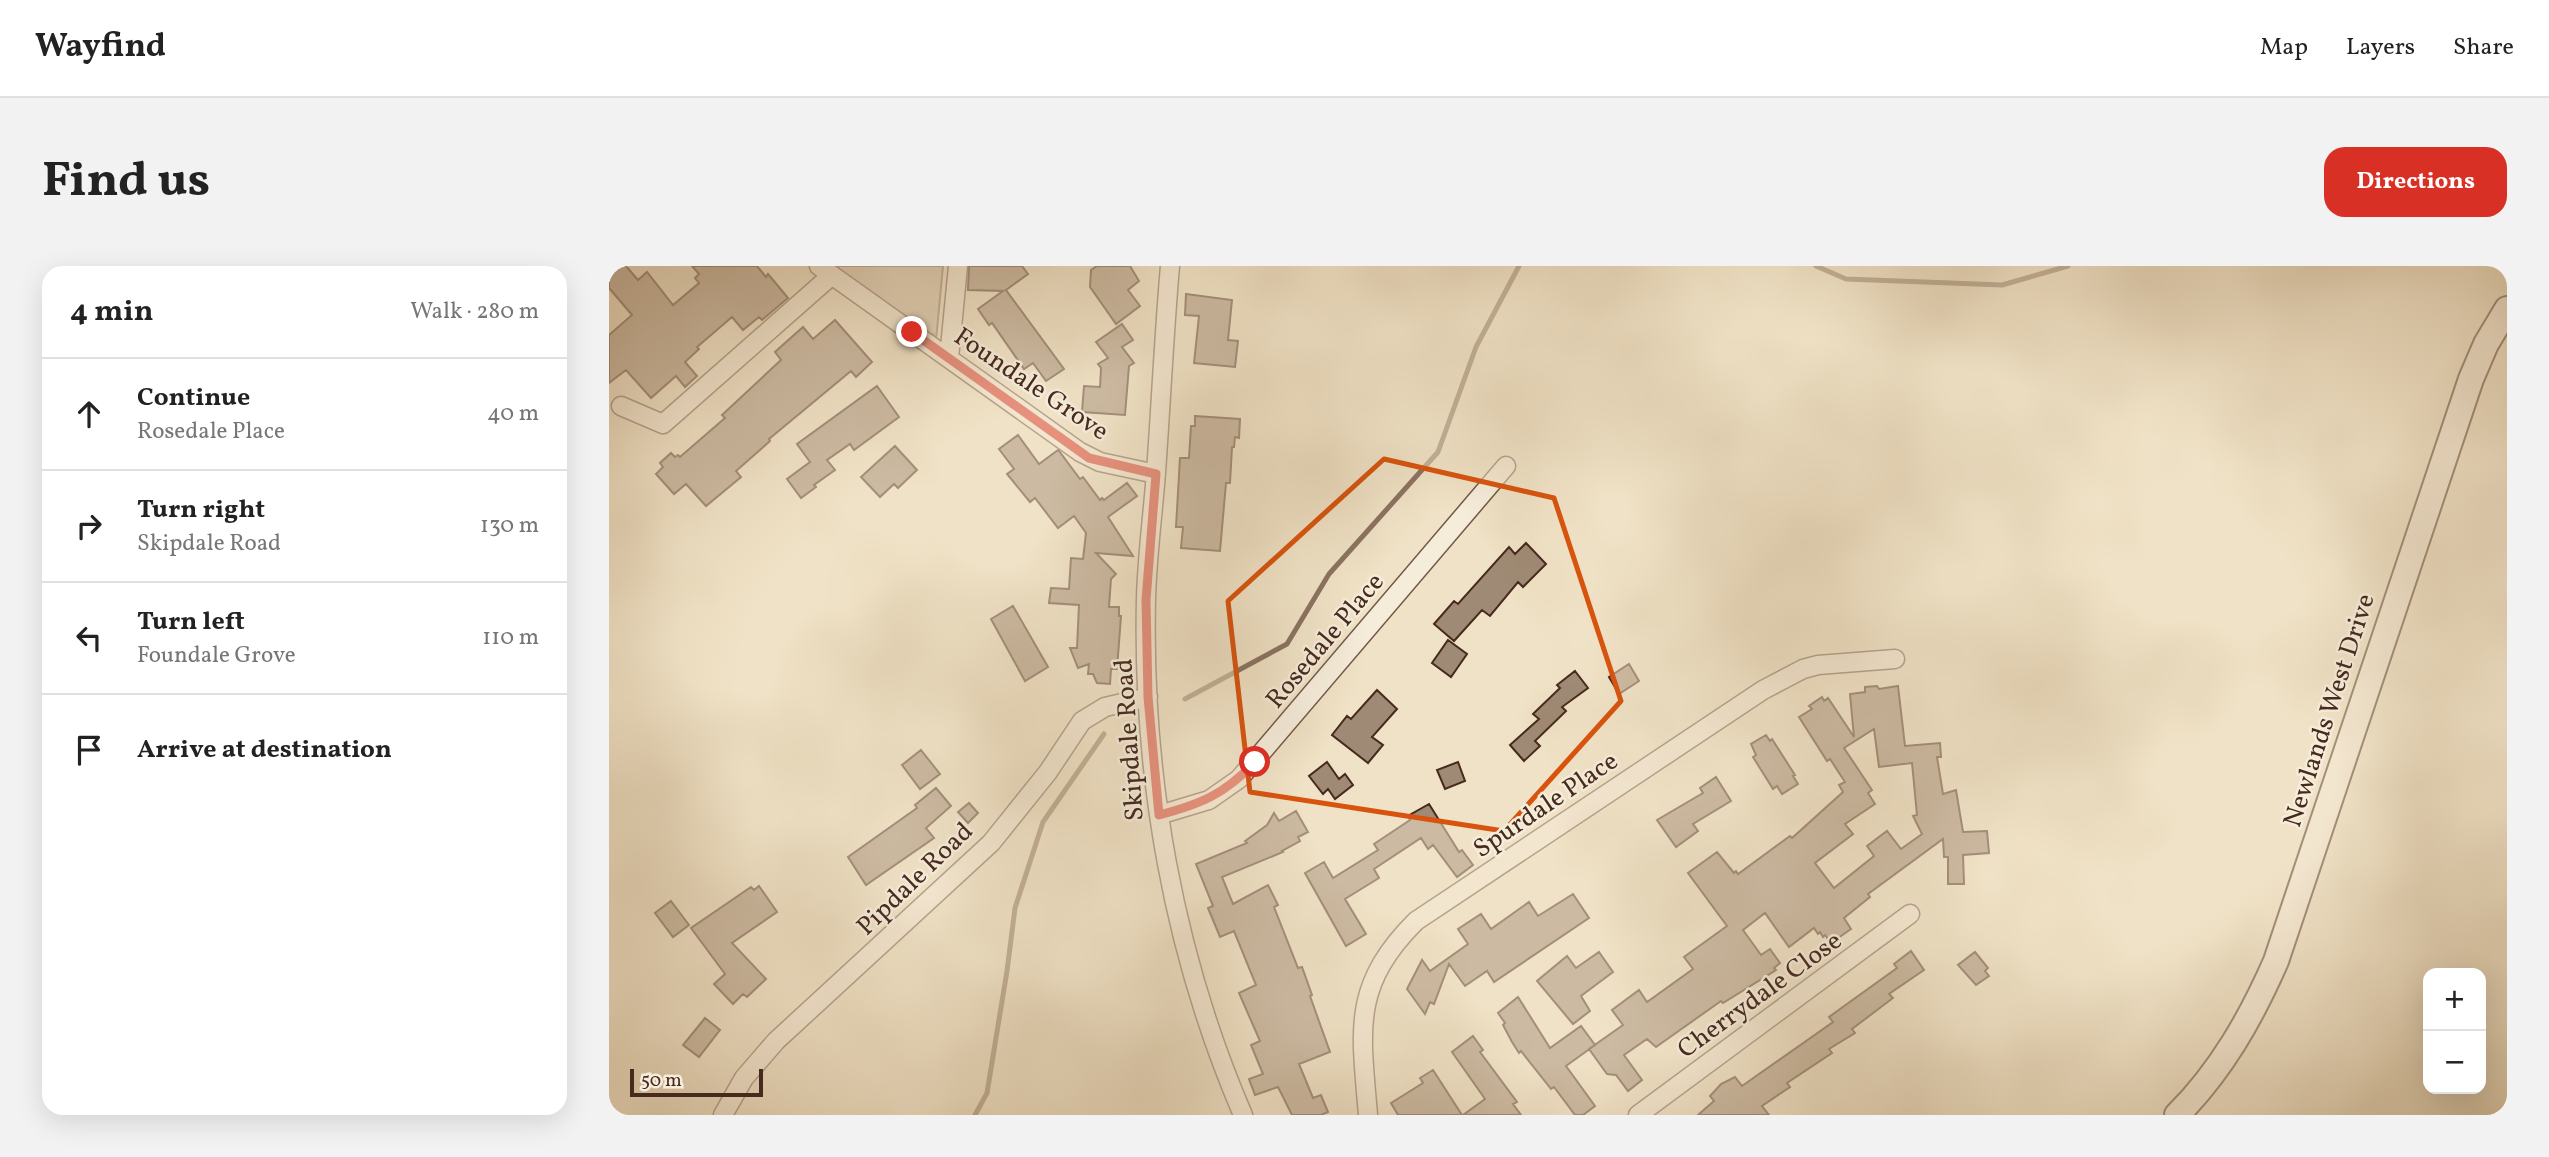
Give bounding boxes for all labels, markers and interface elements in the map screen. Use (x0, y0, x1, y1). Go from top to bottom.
text: Wayfind (35, 25, 166, 71)
text: Map (2260, 31, 2308, 65)
text: Layers (2346, 31, 2415, 65)
text: Share (2453, 31, 2514, 65)
button: Directions (2324, 147, 2507, 217)
text: Find us (42, 148, 210, 217)
text: 4 min (70, 291, 154, 333)
text: Walk · 280 m (410, 296, 539, 328)
route end (896, 316, 927, 347)
street label: Foundale Grove (946, 320, 1115, 450)
text: Continue (137, 380, 250, 416)
icon: ahead (70, 395, 108, 433)
text: 40 m (487, 398, 539, 430)
text: Rosedale Place (137, 416, 285, 448)
text: Turn right (137, 492, 265, 528)
icon: right (70, 507, 108, 545)
text: 130 m (480, 510, 539, 542)
text: Skipdale Road (137, 528, 281, 560)
street label: Rosedale Place (1258, 566, 1393, 717)
street label: Newlands West Drive (2275, 589, 2385, 832)
text: Turn left (137, 604, 245, 640)
icon: left (70, 619, 108, 657)
text: 110 m (482, 622, 539, 654)
text: Foundale Grove (137, 640, 296, 672)
street label: Skipdale Road (1106, 657, 1154, 822)
icon: arrive (70, 731, 108, 769)
text: Arrive at destination (137, 732, 392, 768)
street label: Spurdale Place (1467, 744, 1626, 867)
route start (1239, 746, 1270, 777)
street label: Pipdale Road (849, 815, 982, 944)
street label: Cherrydale Close (1671, 924, 1850, 1068)
map controls (2423, 968, 2486, 1094)
button: + (2423, 968, 2486, 1031)
button: − (2423, 1031, 2486, 1094)
scale bar (630, 1066, 763, 1098)
text: 50 m (641, 1068, 682, 1094)

